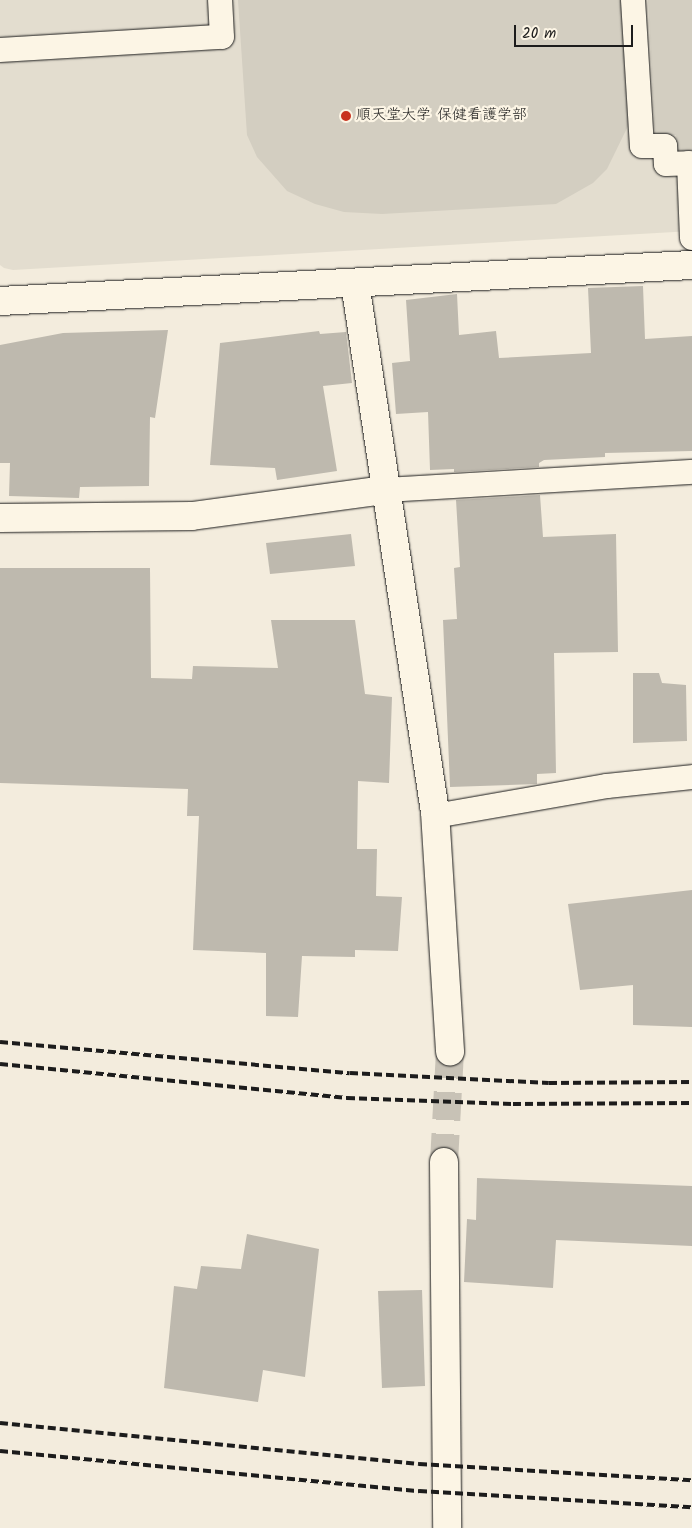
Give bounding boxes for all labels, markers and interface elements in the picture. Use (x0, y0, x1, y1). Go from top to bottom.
scale bar (517, 15, 636, 47)
text: 20 m (522, 22, 556, 46)
place label: 順天堂大学 保健看護学部 (356, 107, 527, 125)
marker: 順天堂大学 保健看護学部 (340, 110, 352, 122)

